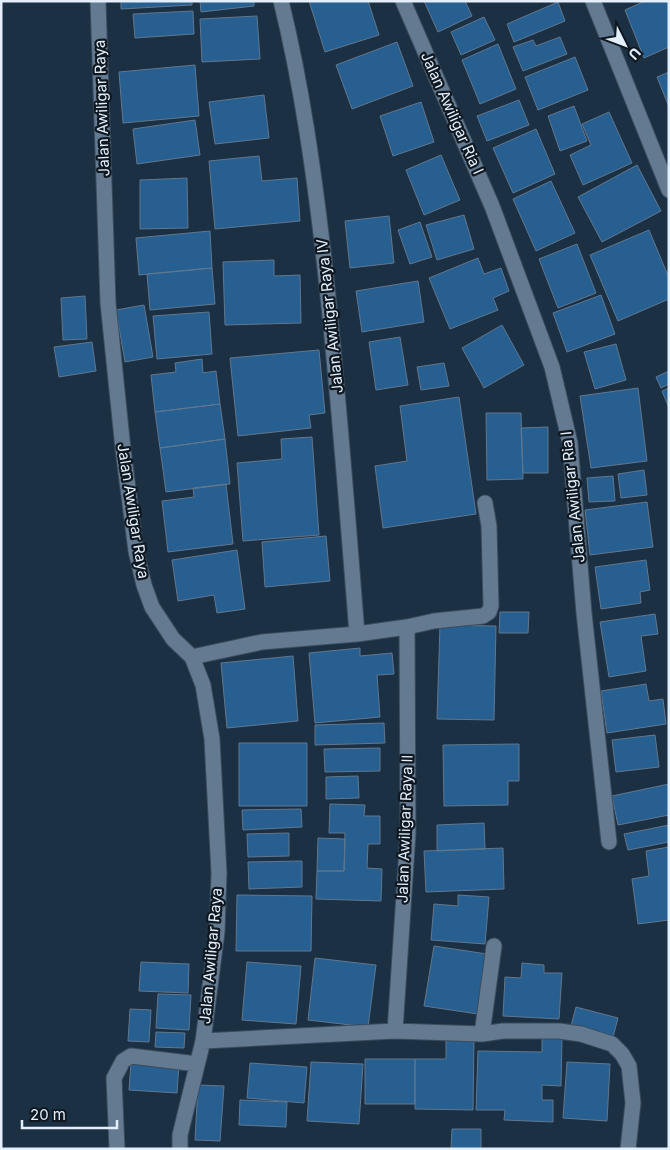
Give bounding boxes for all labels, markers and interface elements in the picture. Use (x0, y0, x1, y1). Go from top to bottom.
north arrow (600, 20, 650, 70)
street label: Jalan Awiligar Raya (90, 39, 113, 177)
text: U (625, 45, 645, 64)
street label: Jalan Awiligar Ria I (417, 49, 488, 177)
street label: Jalan Awiligar Raya IV (312, 238, 347, 394)
street label: Jalan Awiligar Ria I (556, 430, 589, 564)
street label: Jalan Awiligar Raya (113, 442, 154, 580)
street label: Jalan Awiligar Raya ll (392, 755, 417, 903)
street label: Jalan Awiligar Raya (195, 887, 226, 1025)
scale bar (22, 1098, 118, 1130)
text: 20 m (30, 1105, 66, 1124)

